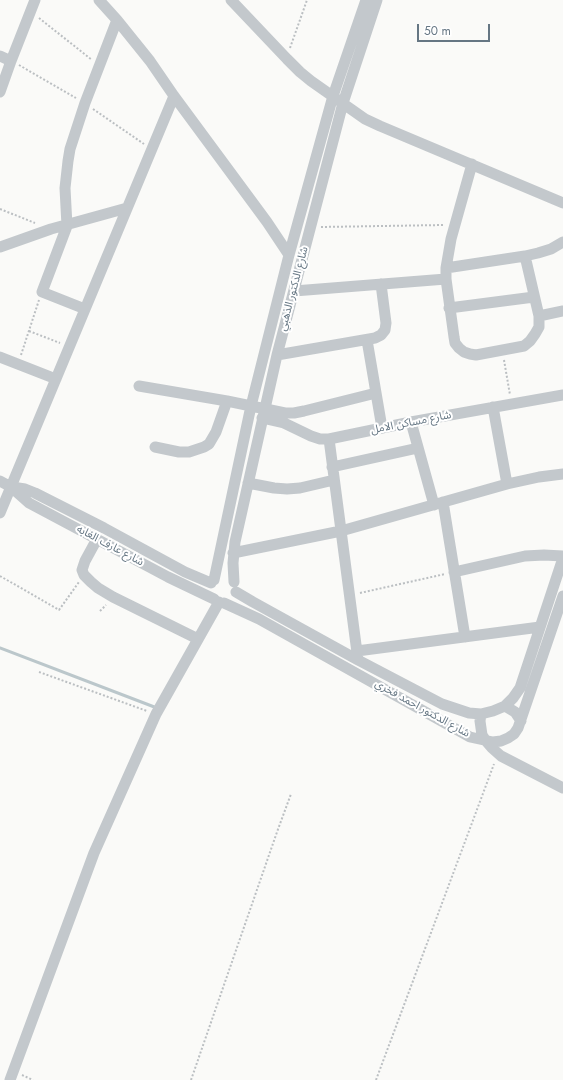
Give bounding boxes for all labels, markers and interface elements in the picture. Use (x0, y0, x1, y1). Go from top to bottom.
scale bar (419, 16, 492, 42)
text: 50 m (424, 22, 451, 40)
street label: شارع الدكتور الذهبي (276, 245, 312, 333)
street label: شارع مساكن الامل (370, 409, 452, 437)
street label: شارع عارف الغابه (74, 523, 146, 569)
street label: شارع الدكتور احمد فخري (372, 677, 472, 741)

